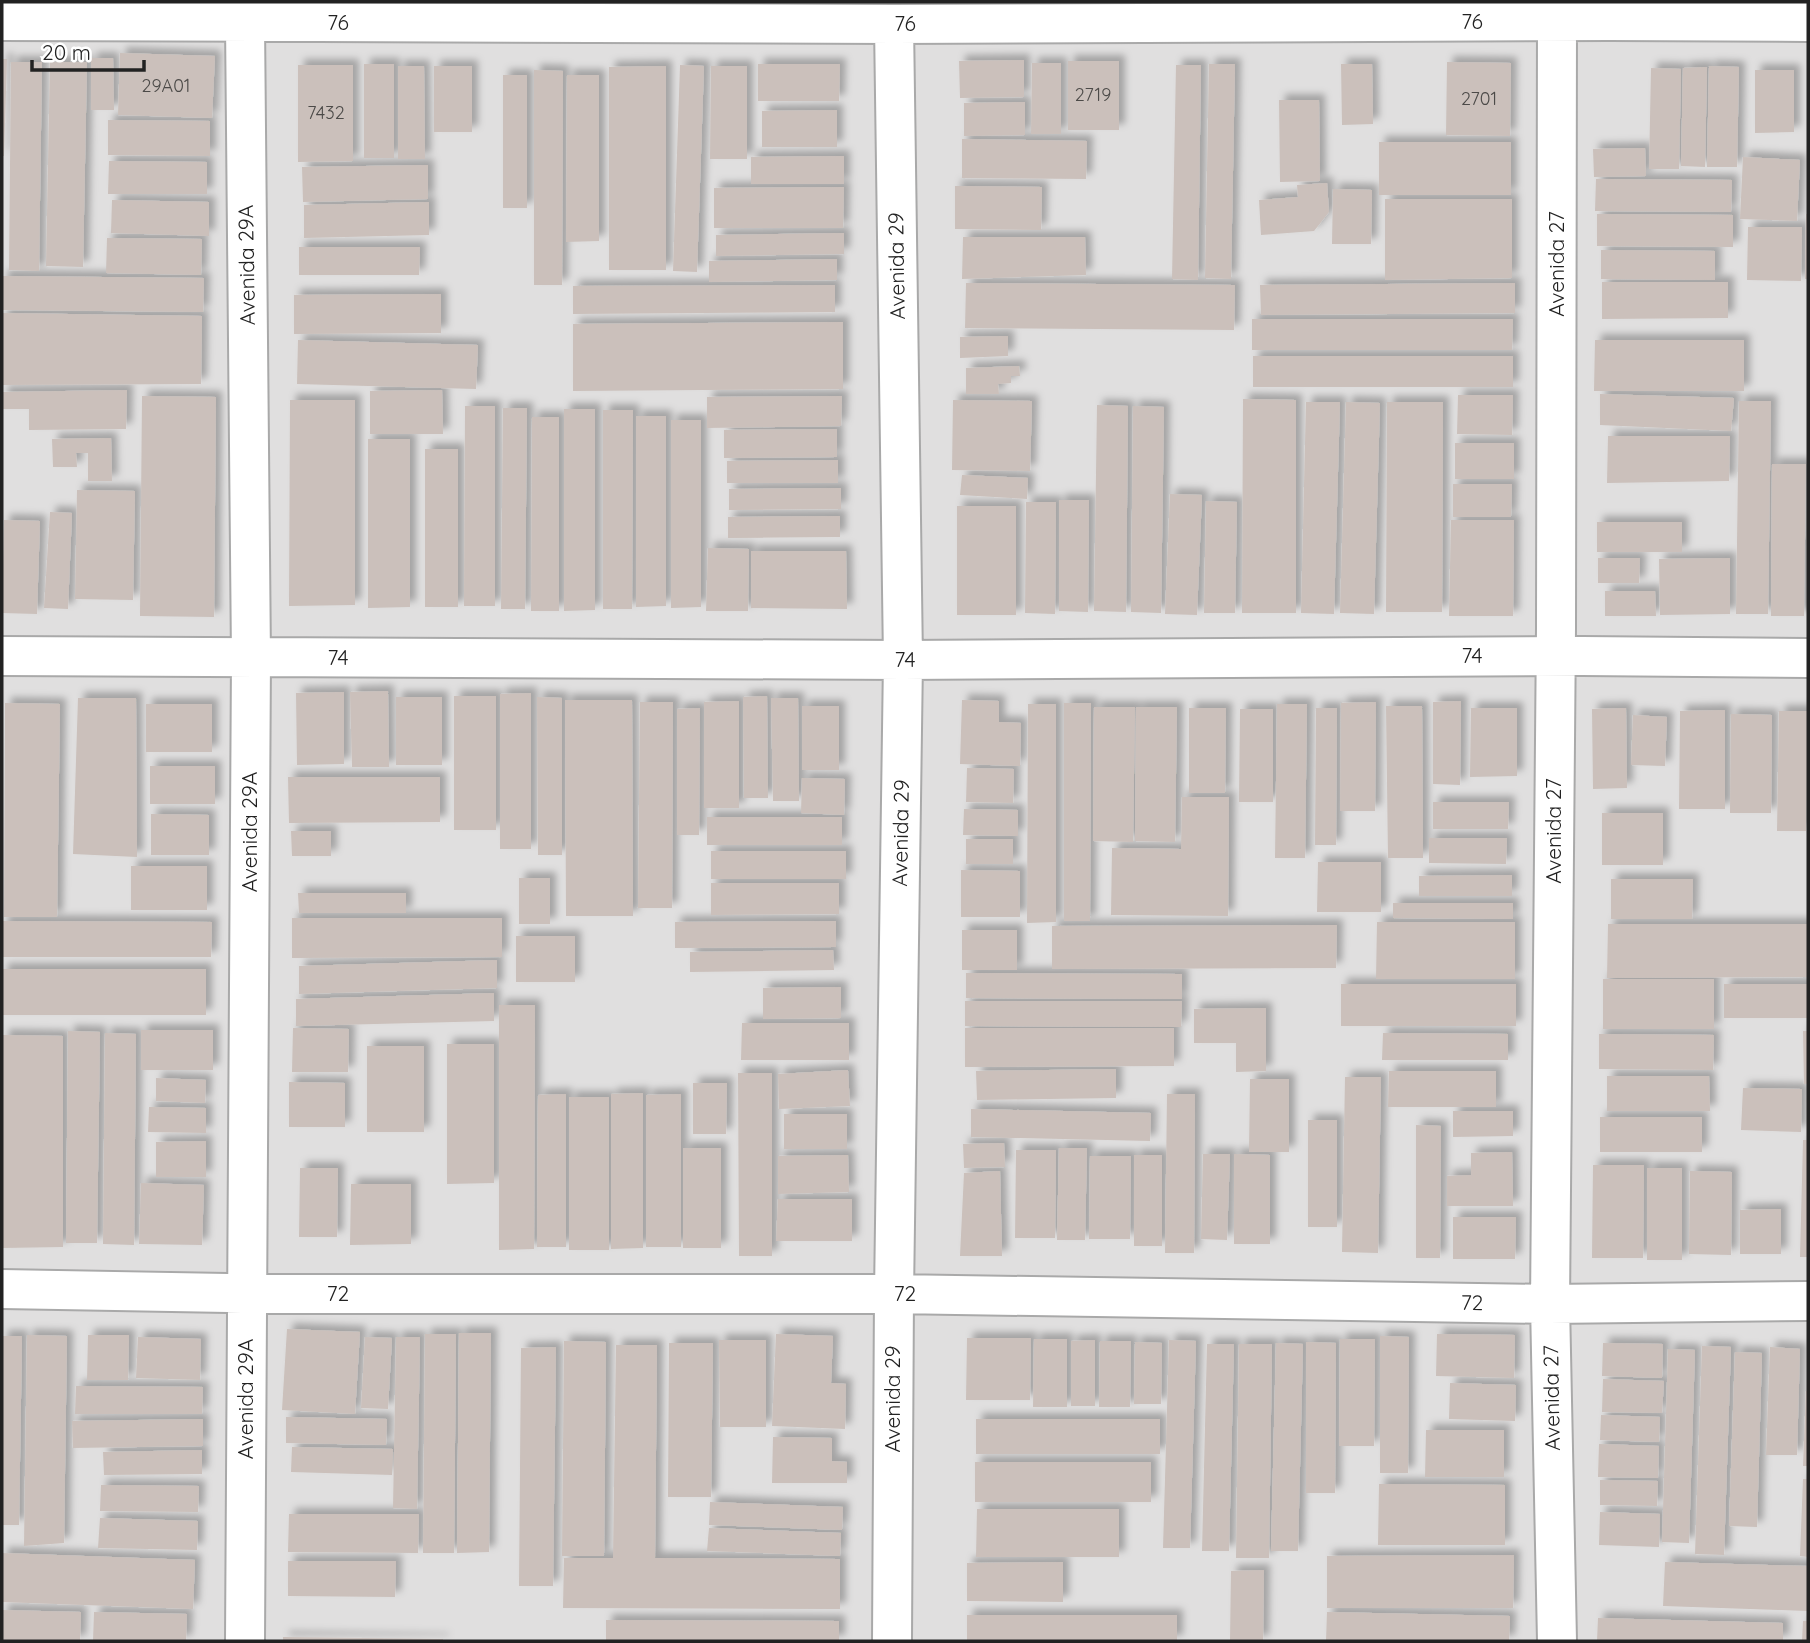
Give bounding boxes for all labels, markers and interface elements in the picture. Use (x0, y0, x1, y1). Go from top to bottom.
street label: 76 (1461, 8, 1483, 34)
street label: 76 (327, 9, 349, 35)
street label: 76 (894, 10, 916, 36)
scale bar (32, 28, 144, 72)
text: 20 m (42, 39, 91, 65)
house number: 29A01 (141, 74, 191, 97)
house number: 2719 (1075, 83, 1111, 106)
house number: 2701 (1461, 87, 1497, 110)
house number: 7432 (307, 101, 345, 124)
street label: Avenida 29A (232, 204, 260, 326)
street label: Avenida 27 (1543, 211, 1569, 317)
street label: Avenida 29 (882, 212, 910, 320)
street label: 74 (1462, 642, 1483, 668)
street label: 74 (328, 644, 349, 670)
street label: 74 (895, 646, 916, 672)
street label: Avenida 29A (236, 772, 262, 892)
street label: Avenida 27 (1540, 778, 1566, 884)
street label: Avenida 29 (886, 779, 914, 887)
street label: 72 (327, 1280, 349, 1306)
street label: 72 (894, 1280, 916, 1306)
street label: 72 (1461, 1289, 1483, 1315)
street label: Avenida 29A (232, 1339, 258, 1459)
street label: Avenida 29 (879, 1345, 905, 1453)
street label: Avenida 27 (1537, 1345, 1565, 1451)

